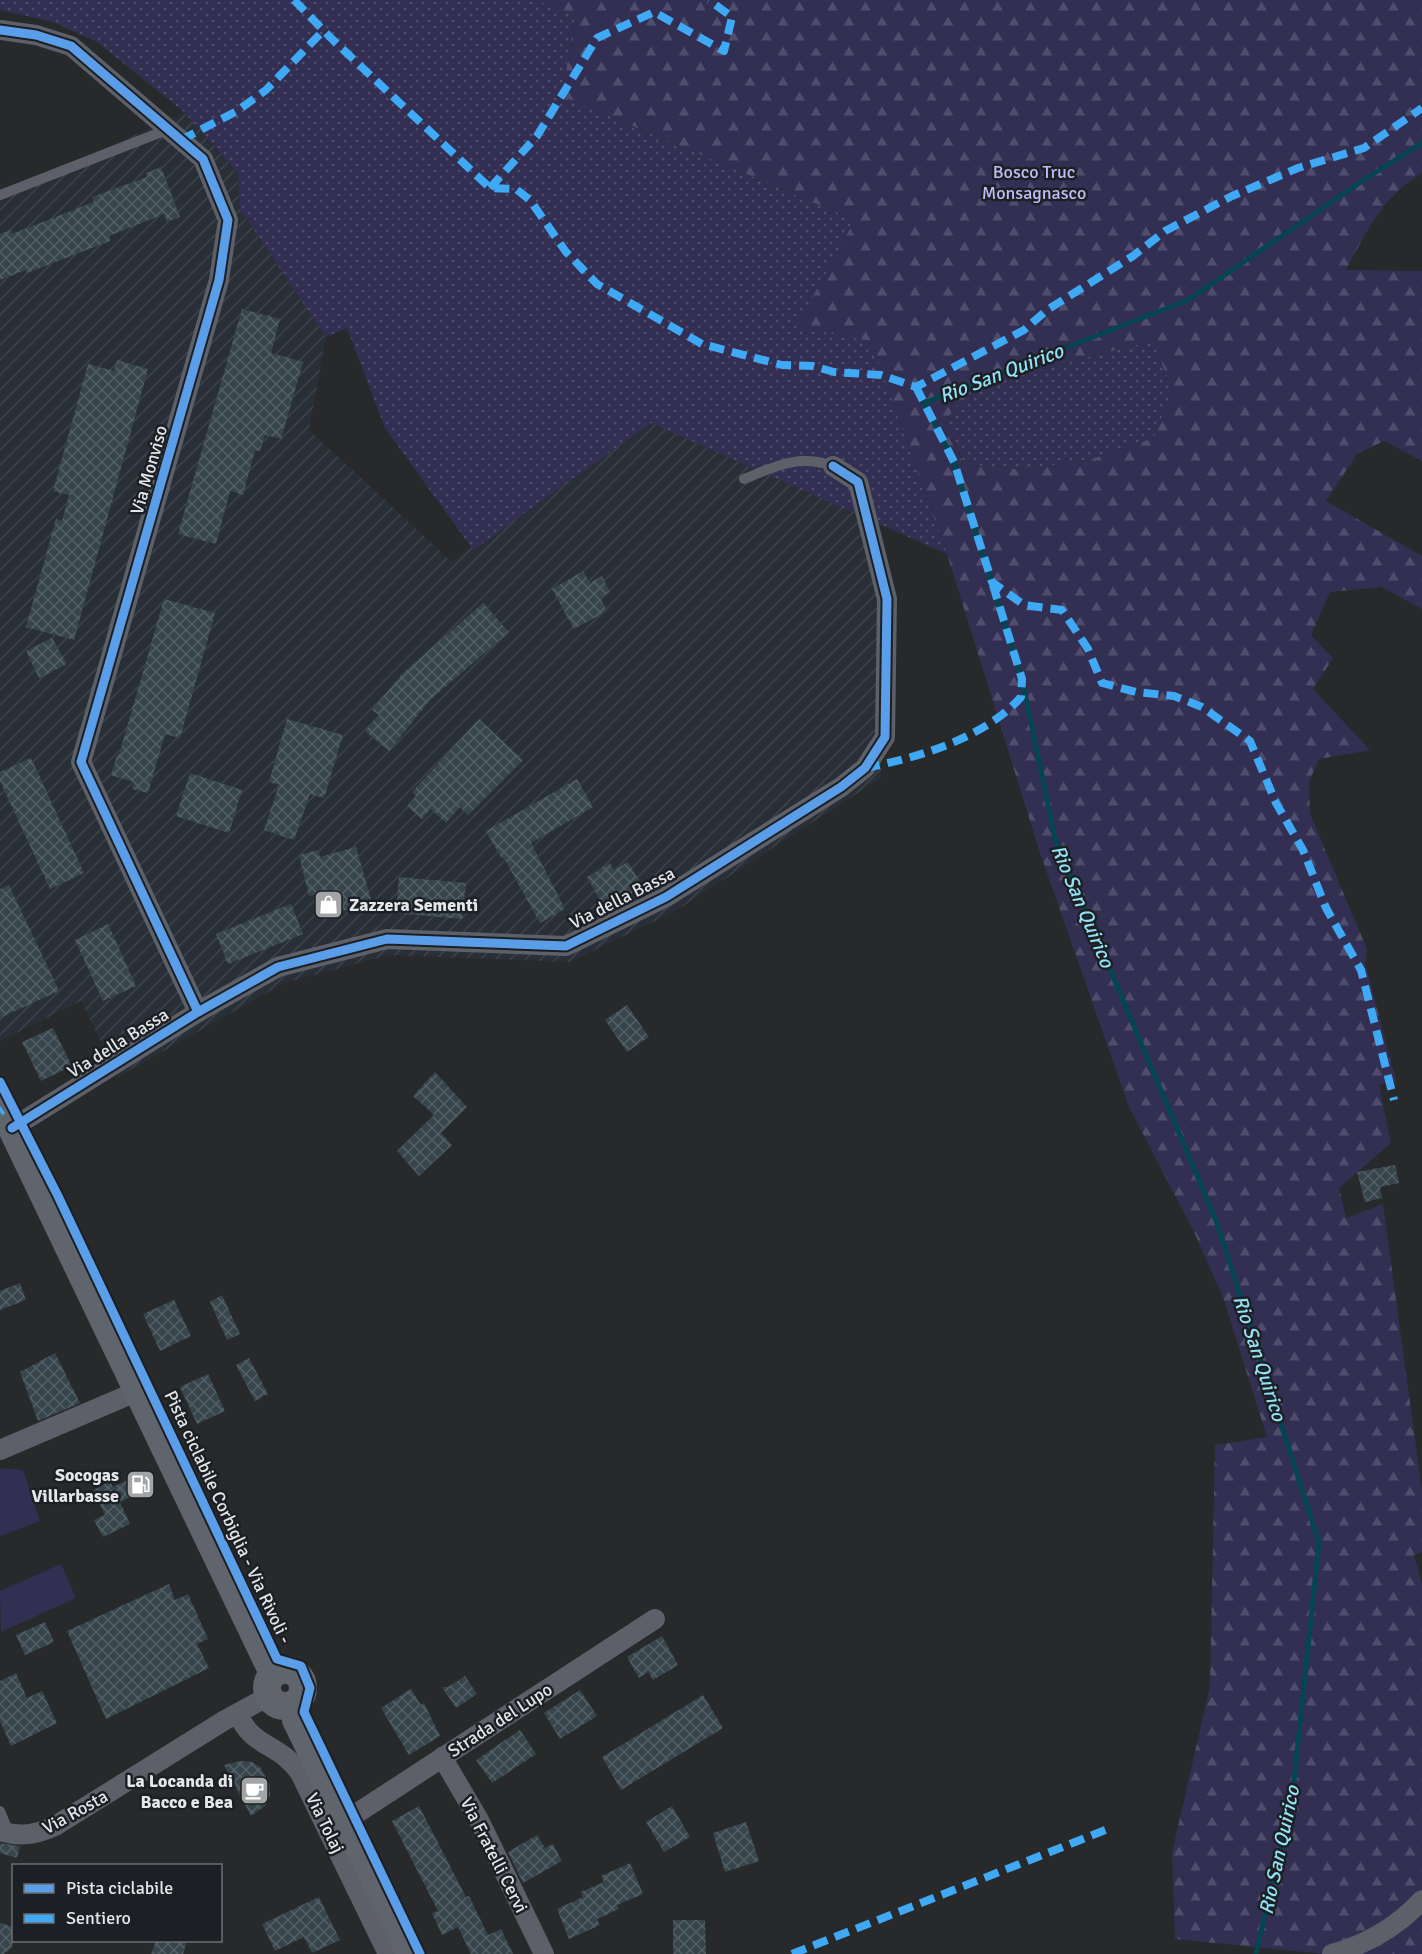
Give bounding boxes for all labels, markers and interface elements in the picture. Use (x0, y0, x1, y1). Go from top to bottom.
park label: Bosco Truc Monsagnasco (982, 161, 1086, 204)
water label: Rio San Quirico (936, 338, 1068, 409)
street label: Via Monviso (126, 423, 172, 517)
water label: Rio San Quirico (1045, 841, 1120, 973)
street label: Via della Bassa (566, 862, 678, 934)
shop icon: Zazzera Sementi (312, 889, 344, 921)
place label: Zazzera Sementi (349, 894, 478, 916)
street label: Via della Bassa (63, 1003, 173, 1083)
water label: Rio San Quirico (1227, 1292, 1292, 1426)
street label: Pista ciclabile Corbiglia - Via Rivoli - (160, 1387, 296, 1647)
place label: Socogas Villarbasse (31, 1464, 119, 1507)
fuel station icon: Socogas Villarbasse (124, 1469, 156, 1501)
street label: Strada del Lupo (444, 1678, 556, 1762)
place label: La Locanda di Bacco e Bea (126, 1770, 233, 1813)
cafe icon: La Locanda di Bacco e Bea (238, 1775, 270, 1807)
water label: Rio San Quirico (1254, 1782, 1306, 1917)
street label: Via Rosta (38, 1785, 112, 1839)
street label: Via Tolaj (301, 1789, 349, 1857)
street label: Via Fratelli Cervi (455, 1794, 533, 1916)
legend (12, 1864, 222, 1942)
text: Pista ciclabile (66, 1877, 173, 1899)
text: Sentiero (66, 1907, 131, 1929)

